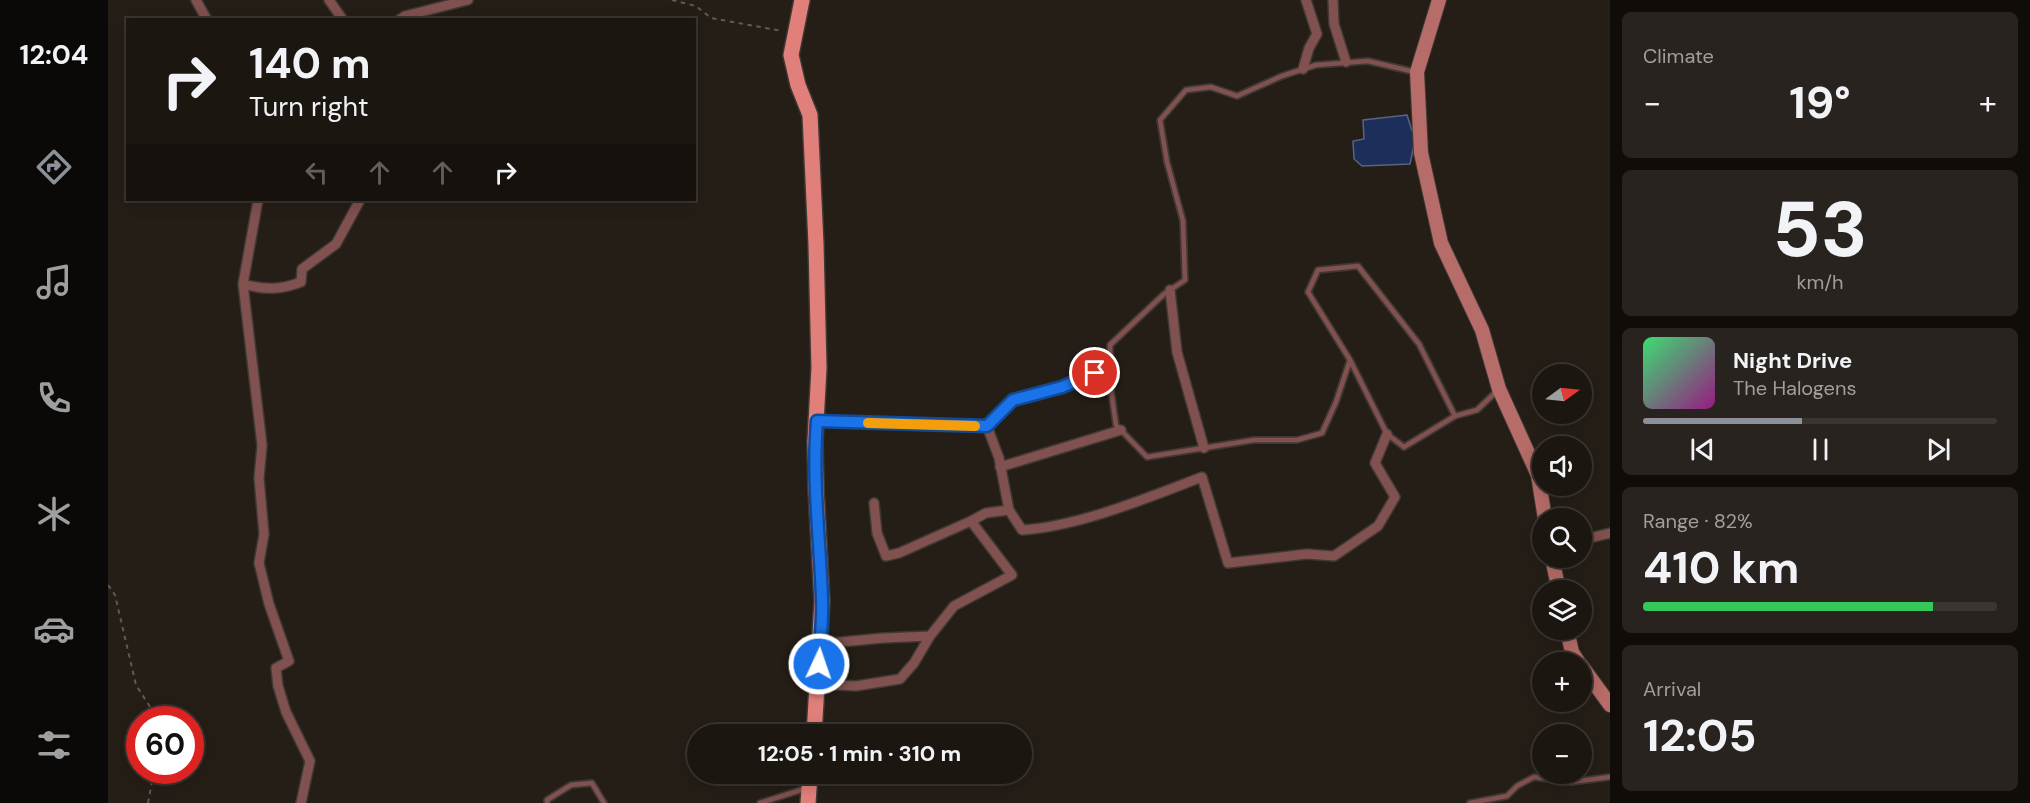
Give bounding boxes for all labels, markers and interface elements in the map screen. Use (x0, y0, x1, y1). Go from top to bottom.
text: 140 m (249, 36, 371, 91)
text: 12:04 (20, 37, 88, 72)
icon: right (150, 42, 228, 120)
text: Climate (1643, 43, 1714, 69)
text: 19° (1789, 73, 1851, 132)
text: − (1643, 81, 1661, 124)
text: + (1979, 81, 1997, 124)
text: Turn right (249, 89, 369, 124)
icon: directions (33, 146, 75, 188)
icon: left (300, 156, 333, 189)
icon: ahead (363, 156, 396, 189)
icon: ahead (426, 156, 459, 189)
icon: right (489, 156, 522, 189)
text: 53 (1772, 179, 1868, 280)
icon: music (33, 261, 75, 303)
text: km/h (1796, 269, 1844, 295)
text: Night Drive (1733, 346, 1852, 375)
pin (1069, 347, 1120, 398)
icon: arrive (1078, 356, 1111, 389)
north arrow (1532, 364, 1592, 424)
map controls (1532, 364, 1592, 784)
text: The Halogens (1733, 375, 1856, 401)
icon: phone (33, 377, 75, 419)
icon: previous (1686, 433, 1719, 466)
icon: pause (1804, 433, 1837, 466)
icon: next (1922, 433, 1955, 466)
button: sound (1532, 436, 1592, 496)
icon: climate (33, 493, 75, 535)
button: search (1532, 508, 1592, 568)
text: Range · 82% (1643, 508, 1753, 534)
text: 410 km (1643, 538, 1799, 597)
button: layers (1532, 580, 1592, 640)
icon: car (33, 608, 75, 650)
position arrow (787, 632, 851, 696)
button: + (1532, 652, 1592, 712)
text: Arrival (1643, 676, 1701, 702)
speed limit sign: 60 (126, 706, 204, 784)
text: 12:05 (1643, 706, 1756, 765)
icon: filters (33, 724, 75, 766)
button: − (1532, 724, 1592, 784)
text: 12:05 · 1 min · 310 m (758, 739, 961, 768)

